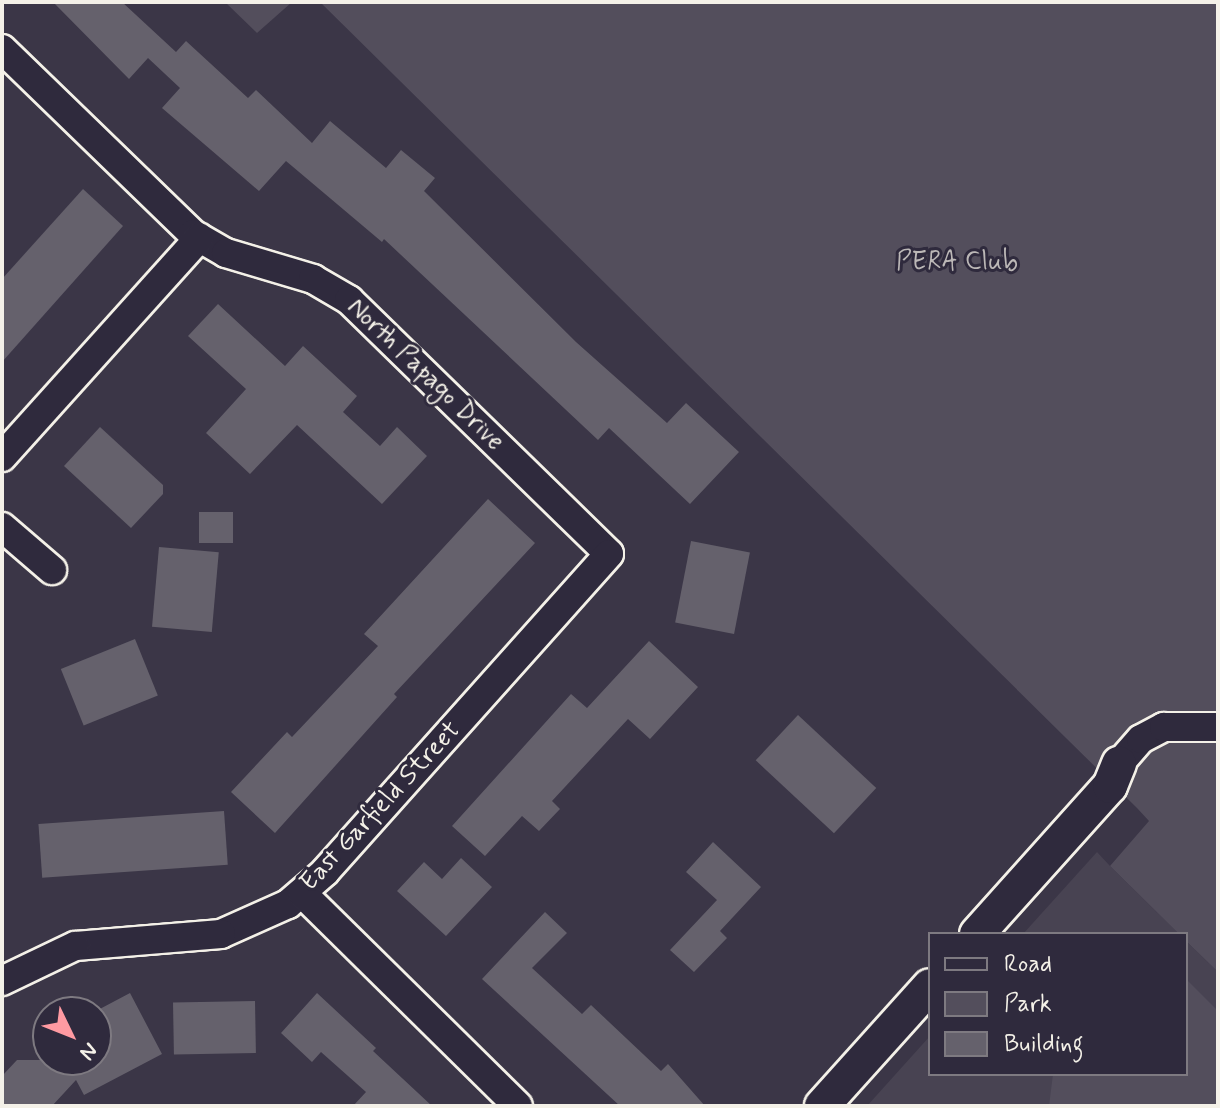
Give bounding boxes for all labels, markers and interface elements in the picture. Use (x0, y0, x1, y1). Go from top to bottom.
park label: PERA Club (897, 247, 1017, 279)
street label: North Papago Drive (340, 292, 510, 458)
street label: East Garfield Street (295, 716, 467, 898)
legend (928, 932, 1188, 1076)
text: Road (1004, 949, 1052, 980)
text: Park (1004, 989, 1052, 1020)
north arrow (32, 996, 112, 1076)
text: Building (1004, 1029, 1084, 1060)
text: N (73, 1036, 103, 1066)

